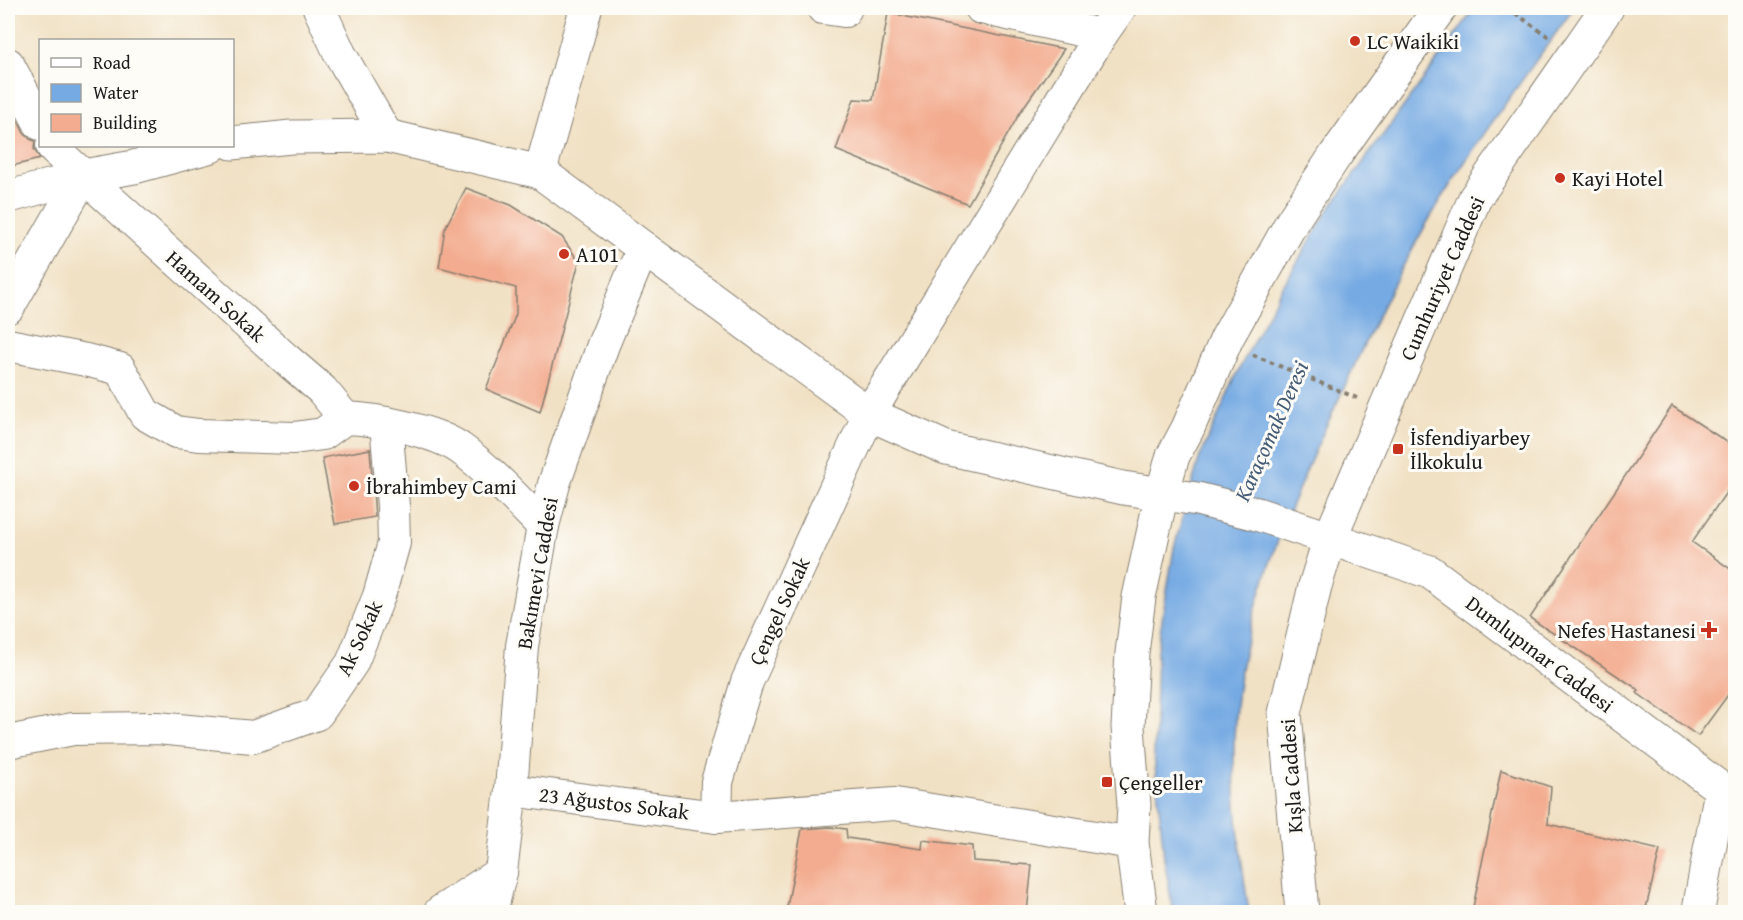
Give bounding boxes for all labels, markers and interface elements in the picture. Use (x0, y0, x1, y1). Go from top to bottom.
place label: LC Waikiki (1367, 26, 1459, 57)
marker: LC Waikiki (1348, 34, 1362, 48)
legend (39, 39, 234, 147)
text: Road (93, 49, 131, 76)
text: Water (93, 79, 139, 106)
text: Building (93, 109, 157, 136)
place label: Kayi Hotel (1572, 163, 1663, 194)
marker: Kayi Hotel (1553, 171, 1567, 185)
street label: Cumhuriyet Caddesi (1392, 191, 1492, 365)
place label: A101 (576, 239, 619, 270)
street label: Hamam Sokak (159, 243, 273, 350)
marker: A101 (557, 247, 571, 261)
water label: Karaçomak Deresi (1225, 356, 1316, 507)
place label: İsfendiyarbey İlkokulu (1410, 422, 1531, 477)
marker: İsfendiyarbey İlkokulu (1391, 442, 1405, 456)
place label: İbrahimbey Cami (366, 471, 517, 502)
marker: İbrahimbey Cami (347, 479, 361, 493)
street label: Bakımevi Caddesi (508, 494, 566, 652)
street label: Çengel Sokak (740, 552, 818, 670)
street label: Dumlupınar Caddesi (1459, 588, 1621, 720)
street label: Ak Sokak (328, 595, 390, 681)
place label: Nefes Hastanesi (1557, 615, 1696, 646)
marker: Nefes Hastanesi (1700, 621, 1718, 639)
street label: Kışla Caddesi (1272, 717, 1310, 834)
place label: Çengeller (1119, 767, 1203, 798)
marker: Çengeller (1100, 775, 1114, 789)
street label: 23 Ağustos Sokak (537, 778, 691, 828)

